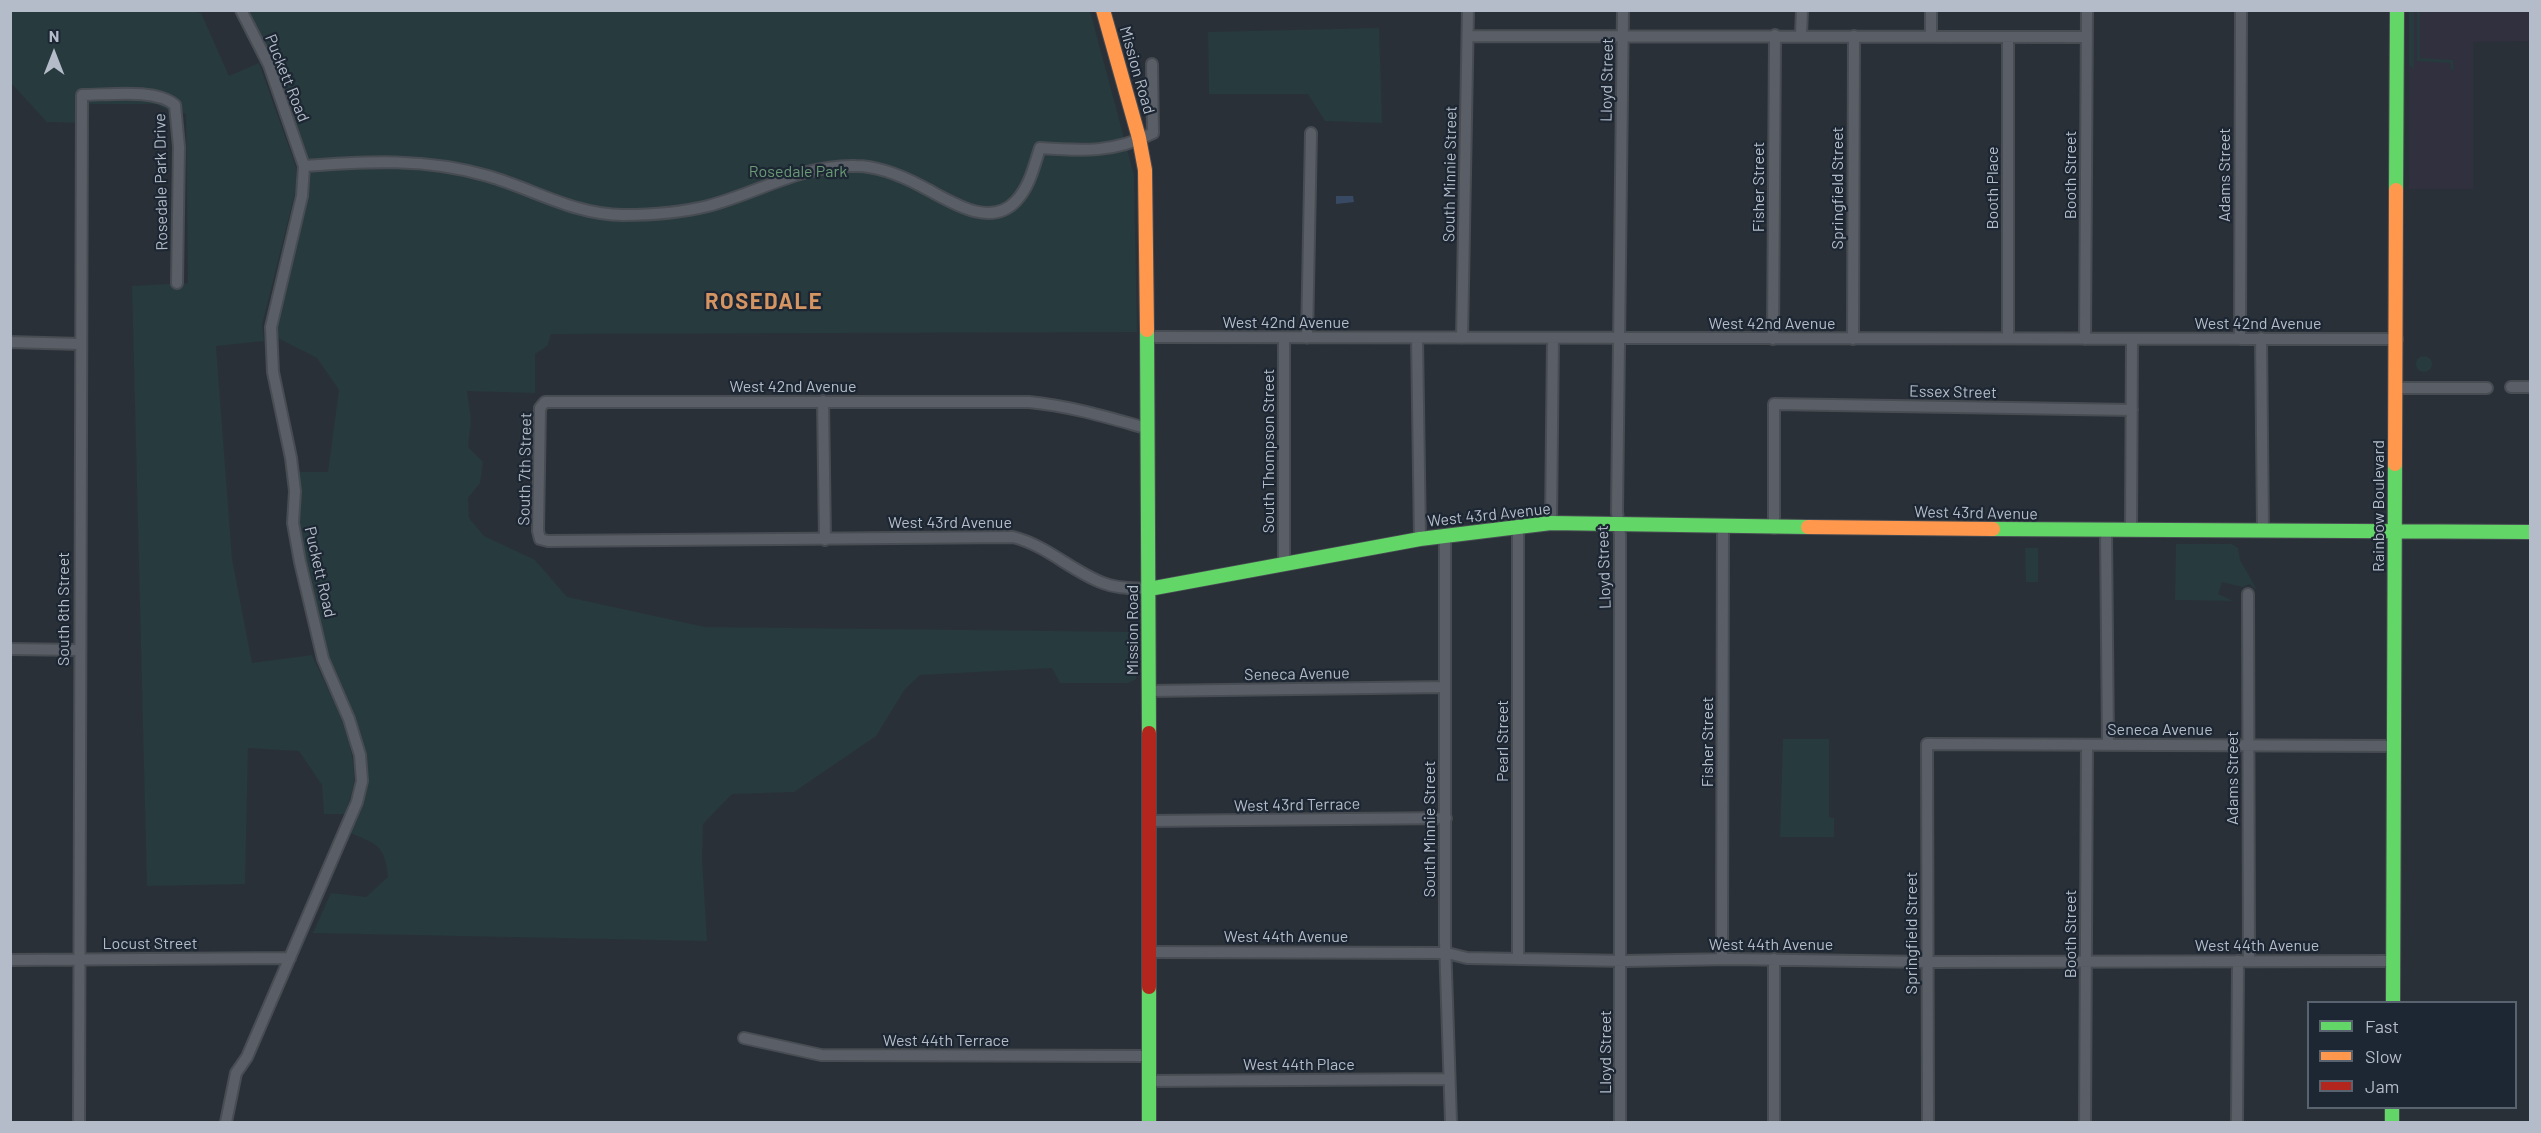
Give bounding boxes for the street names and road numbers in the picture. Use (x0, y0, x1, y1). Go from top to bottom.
street label: Mission Road (1115, 24, 1159, 116)
street label: Puckett Road (261, 31, 313, 125)
street label: Lloyd Street (1597, 38, 1617, 122)
street label: South Minnie Street (1439, 106, 1461, 242)
street label: Rosedale Park Drive (150, 113, 172, 251)
street label: Springfield Street (1828, 127, 1848, 249)
street label: Adams Street (2215, 128, 2235, 222)
street label: Booth Street (2061, 131, 2081, 219)
street label: Fisher Street (1749, 142, 1769, 232)
street label: Booth Place (1983, 146, 2003, 230)
street label: West 42nd Avenue (1222, 313, 1350, 333)
street label: West 42nd Avenue (1708, 314, 1836, 334)
street label: West 42nd Avenue (2194, 314, 2322, 334)
street label: South Thompson Street (1259, 369, 1279, 533)
street label: West 42nd Avenue (729, 377, 857, 397)
street label: Essex Street (1909, 382, 1997, 402)
street label: South 7th Street (514, 412, 536, 526)
street label: Rainbow Boulevard (2369, 440, 2389, 572)
street label: West 43rd Avenue (1426, 499, 1552, 531)
street label: West 43rd Avenue (1914, 502, 2038, 524)
street label: West 43rd Avenue (888, 513, 1012, 533)
street label: Puckett Road (300, 525, 340, 619)
street label: Lloyd Street (1593, 525, 1615, 609)
street label: South 8th Street (54, 552, 74, 666)
street label: Mission Road (1123, 585, 1143, 675)
street label: Seneca Avenue (1244, 663, 1350, 685)
street label: Fisher Street (1698, 697, 1718, 787)
street label: Pearl Street (1493, 700, 1513, 782)
street label: Seneca Avenue (2107, 720, 2213, 740)
street label: Adams Street (2223, 731, 2243, 825)
street label: South Minnie Street (1420, 761, 1440, 897)
street label: West 43rd Terrace (1234, 794, 1360, 816)
street label: Springfield Street (1902, 872, 1922, 994)
street label: Booth Street (2061, 890, 2081, 978)
street label: West 44th Avenue (1224, 927, 1348, 947)
street label: Locust Street (102, 934, 198, 954)
street label: West 44th Avenue (1709, 935, 1833, 955)
street label: West 44th Avenue (2195, 936, 2319, 956)
street label: Lloyd Street (1596, 1010, 1616, 1094)
street label: West 44th Terrace (883, 1031, 1009, 1051)
street label: West 44th Place (1243, 1055, 1355, 1075)

